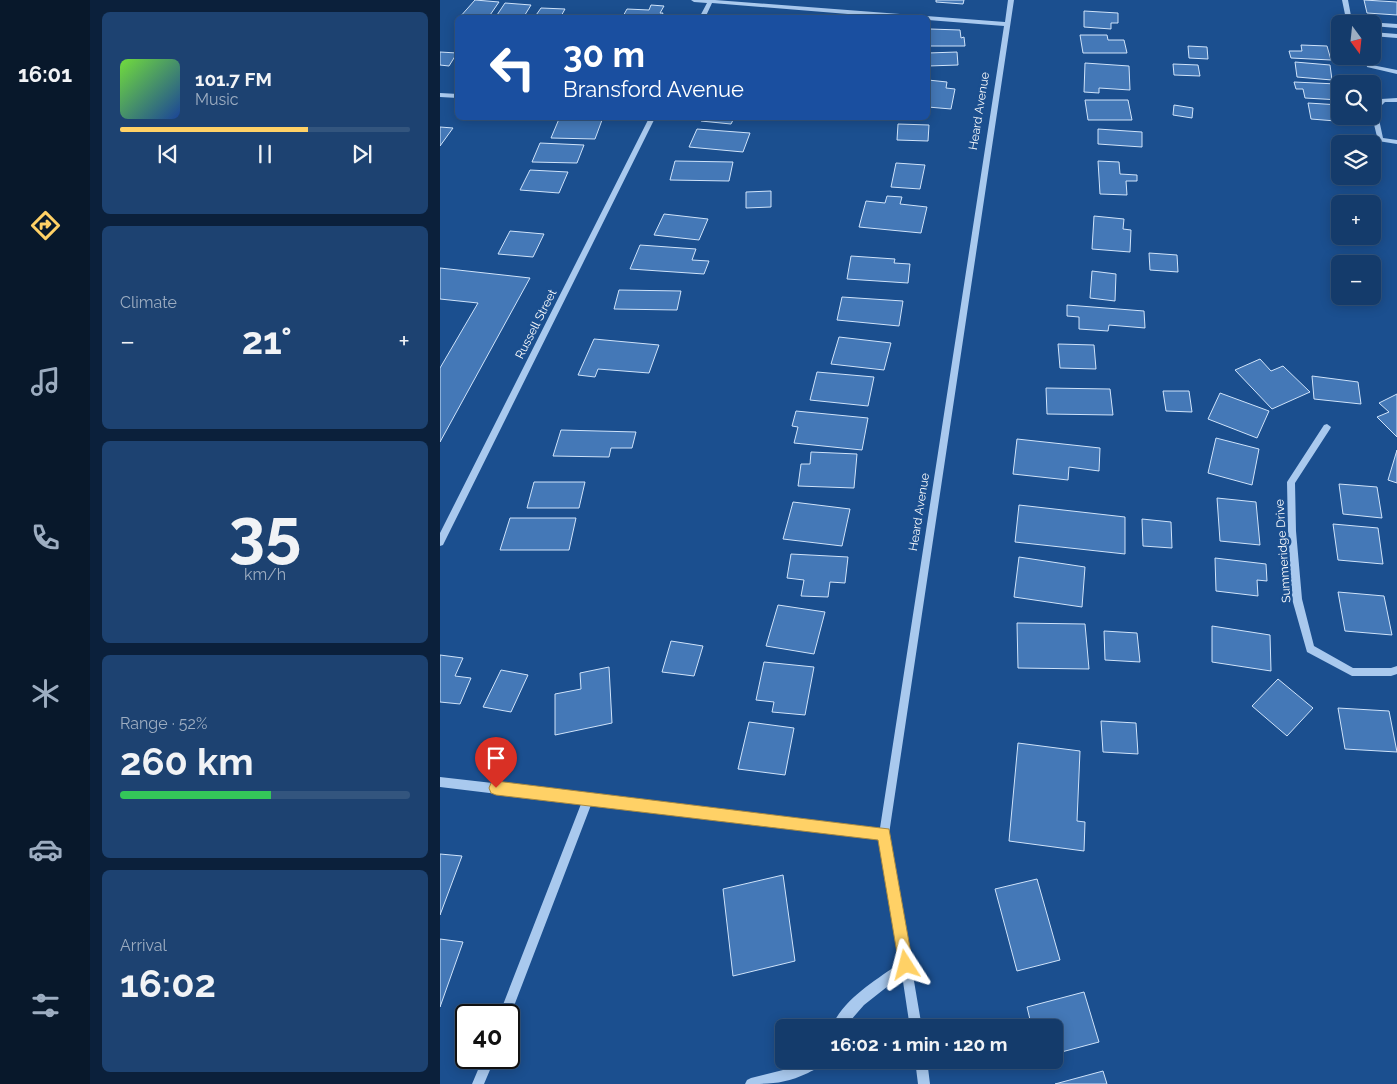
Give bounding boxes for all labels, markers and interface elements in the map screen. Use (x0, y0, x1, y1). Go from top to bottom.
north arrow (1331, 15, 1381, 65)
map controls (1331, 15, 1381, 305)
text: 30 m (563, 34, 645, 75)
icon: left (480, 35, 545, 100)
text: 16:01 (18, 61, 72, 87)
text: 101.7 FM (195, 68, 272, 90)
street label: Heard Avenue (966, 71, 992, 151)
button: search (1331, 75, 1381, 125)
text: Bransford Avenue (563, 76, 744, 102)
text: Music (195, 90, 239, 109)
button: layers (1331, 135, 1381, 185)
icon: previous (154, 140, 182, 168)
icon: pause (251, 140, 279, 168)
icon: next (348, 140, 376, 168)
button: + (1331, 195, 1381, 245)
icon: directions (28, 208, 63, 243)
button: − (1331, 255, 1381, 305)
street label: Russell Street (513, 287, 559, 361)
text: Climate (120, 293, 177, 312)
text: 21° (242, 318, 292, 363)
text: − (120, 325, 135, 358)
text: + (398, 325, 410, 358)
icon: music (28, 364, 63, 399)
street label: Heard Avenue (906, 472, 932, 552)
text: 35 (229, 494, 301, 570)
street label: Summeridge Drive (1272, 499, 1294, 603)
icon: phone (28, 520, 63, 555)
text: km/h (244, 565, 286, 584)
icon: climate (28, 676, 63, 711)
text: Range · 52% (120, 714, 207, 733)
pin (475, 737, 517, 788)
text: 260 km (120, 739, 254, 784)
icon: arrive (482, 744, 510, 772)
icon: car (28, 832, 63, 867)
text: Arrival (120, 936, 167, 955)
position arrow (879, 938, 931, 990)
text: 16:02 (120, 961, 216, 1006)
icon: filters (28, 988, 63, 1023)
speed limit sign: 40 (455, 1004, 520, 1069)
text: 16:02 · 1 min · 120 m (831, 1033, 1007, 1055)

